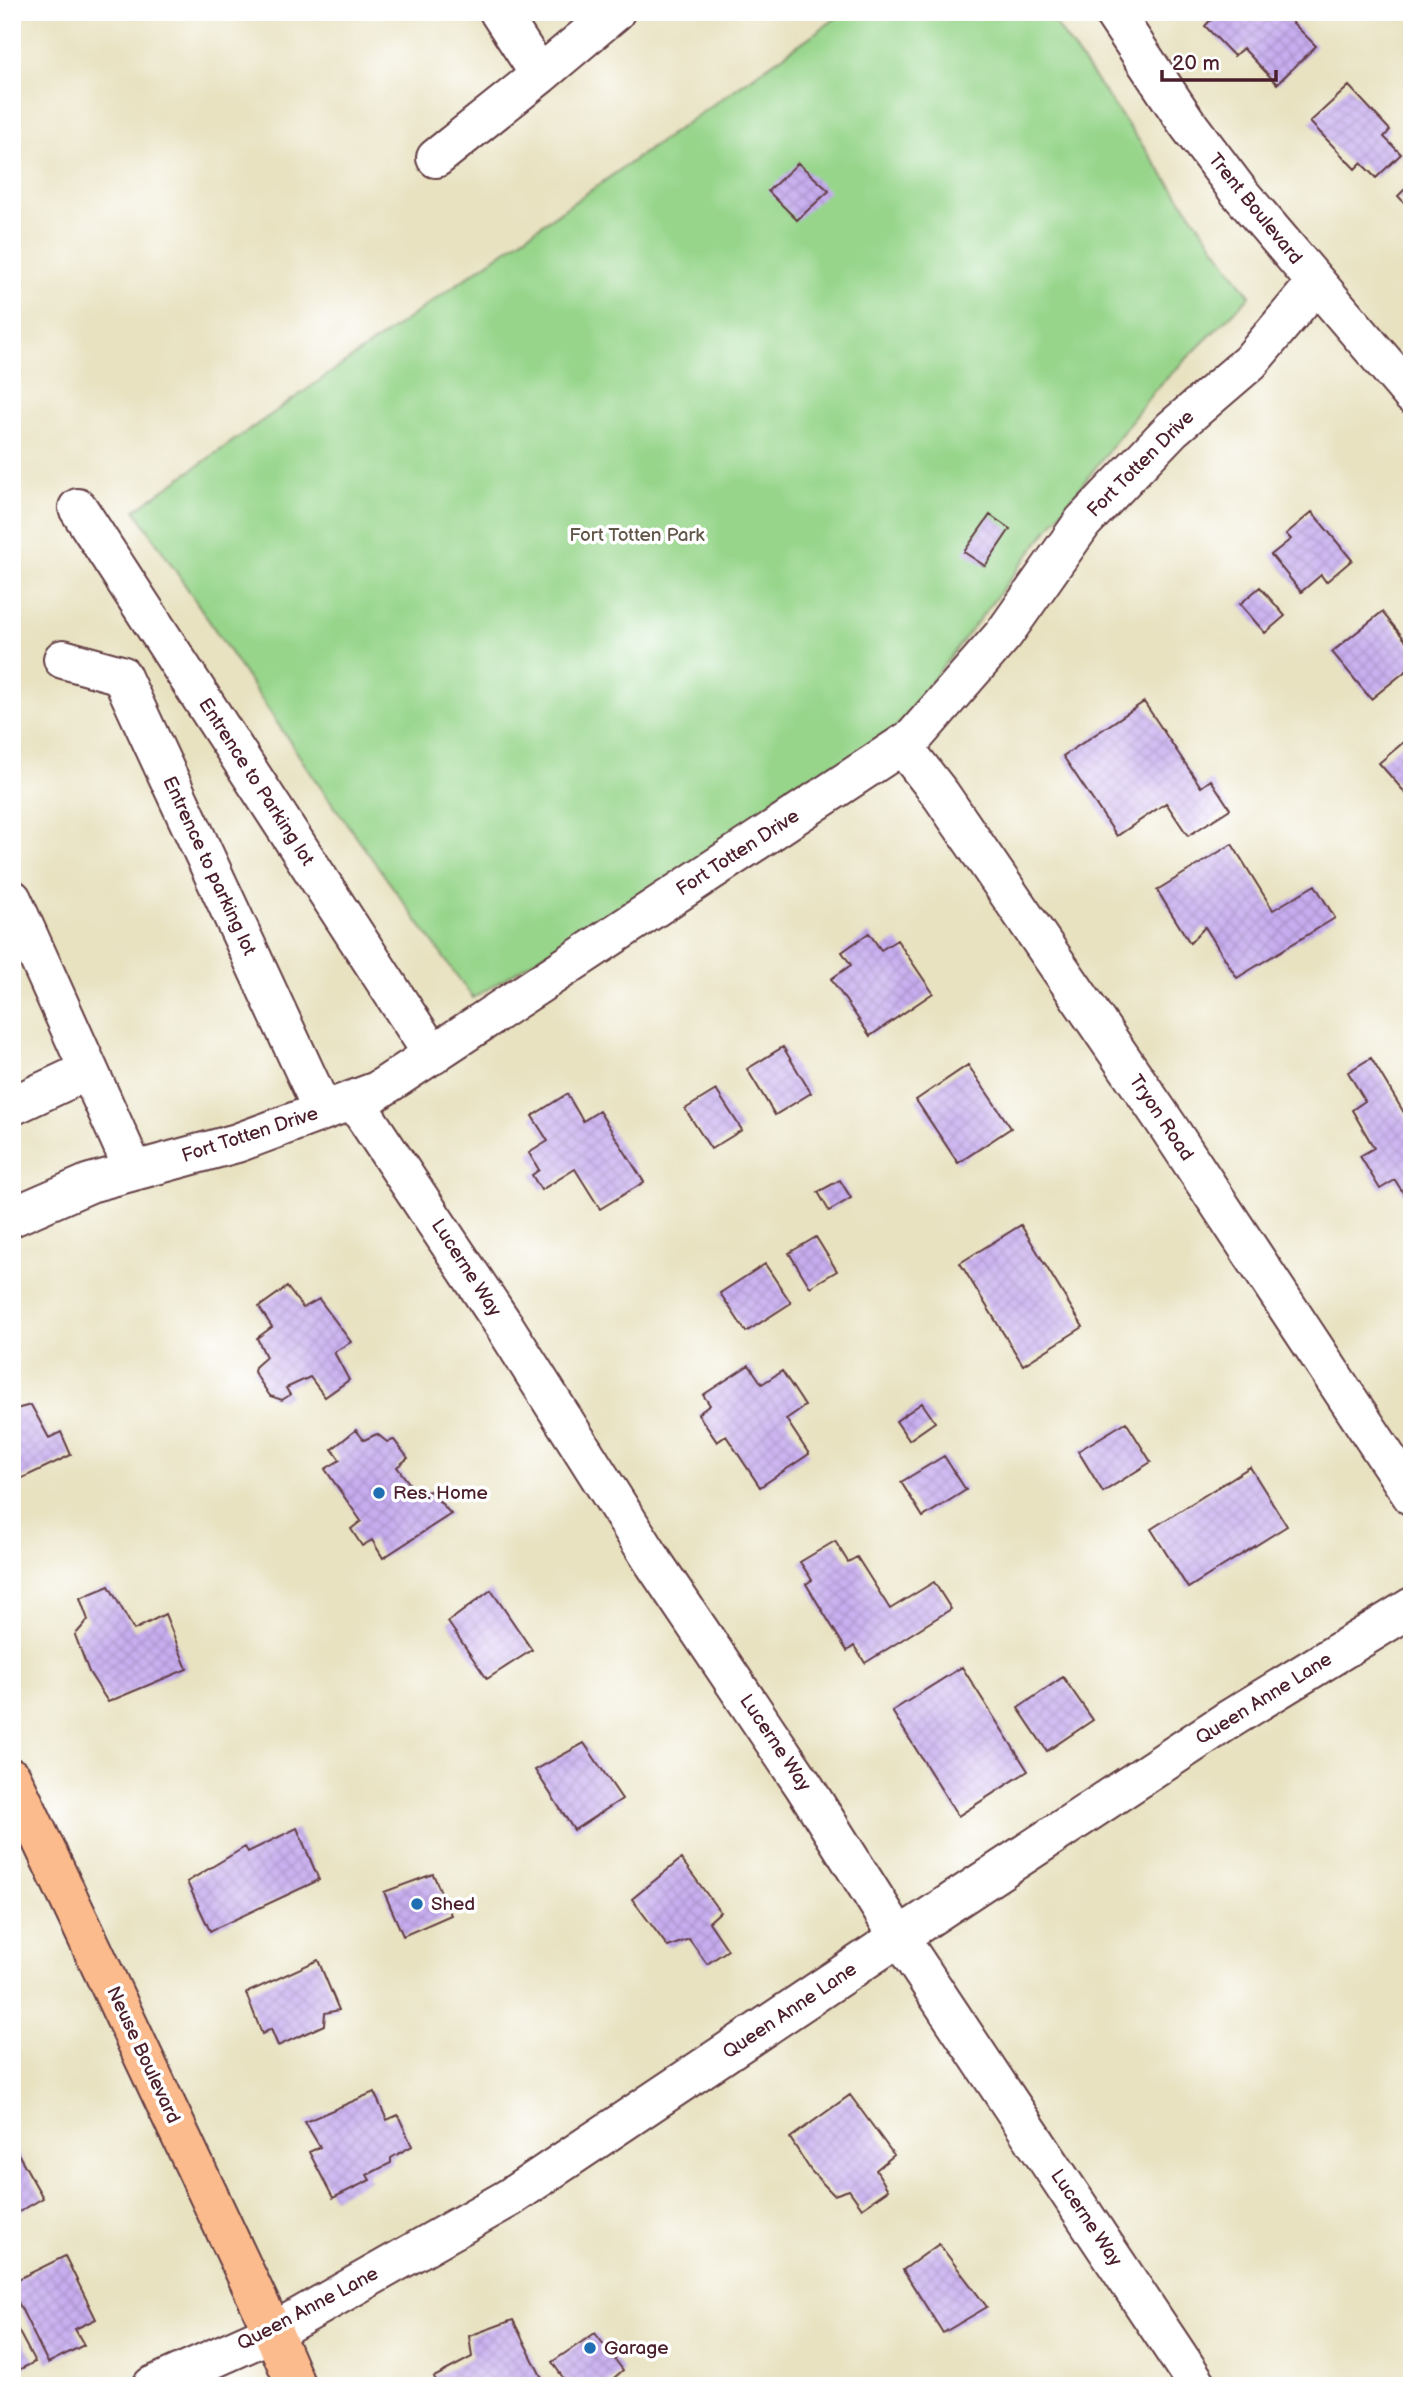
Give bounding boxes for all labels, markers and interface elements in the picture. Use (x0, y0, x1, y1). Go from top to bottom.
scale bar (1162, 38, 1275, 82)
text: 20 m (1172, 51, 1220, 76)
street label: Trent Boulevard (1203, 149, 1307, 269)
street label: Fort Totten Drive (1083, 406, 1199, 522)
park label: Fort Totten Park (569, 524, 705, 547)
street label: Entrence to Parking lot (193, 694, 319, 870)
street label: Entrence to parking lot (157, 773, 261, 959)
street label: Fort Totten Drive (672, 805, 804, 901)
street label: Tryon Road (1124, 1071, 1198, 1165)
street label: Fort Totten Drive (179, 1102, 321, 1168)
street label: Lucerne Way (426, 1215, 506, 1321)
place label: Res. Home (393, 1482, 488, 1505)
marker: Res. Home (371, 1485, 387, 1501)
street label: Queen Anne Lane (1192, 1648, 1336, 1750)
street label: Lucerne Way (734, 1690, 816, 1796)
place label: Shed (431, 1893, 475, 1916)
marker: Shed (409, 1896, 425, 1912)
street label: Queen Anne Lane (719, 1958, 861, 2064)
street label: Neuse Boulevard (101, 1983, 185, 2127)
street label: Lucerne Way (1045, 2165, 1127, 2271)
street label: Queen Anne Lane (234, 2262, 382, 2356)
place label: Garage (604, 2337, 669, 2360)
marker: Garage (582, 2340, 598, 2356)

